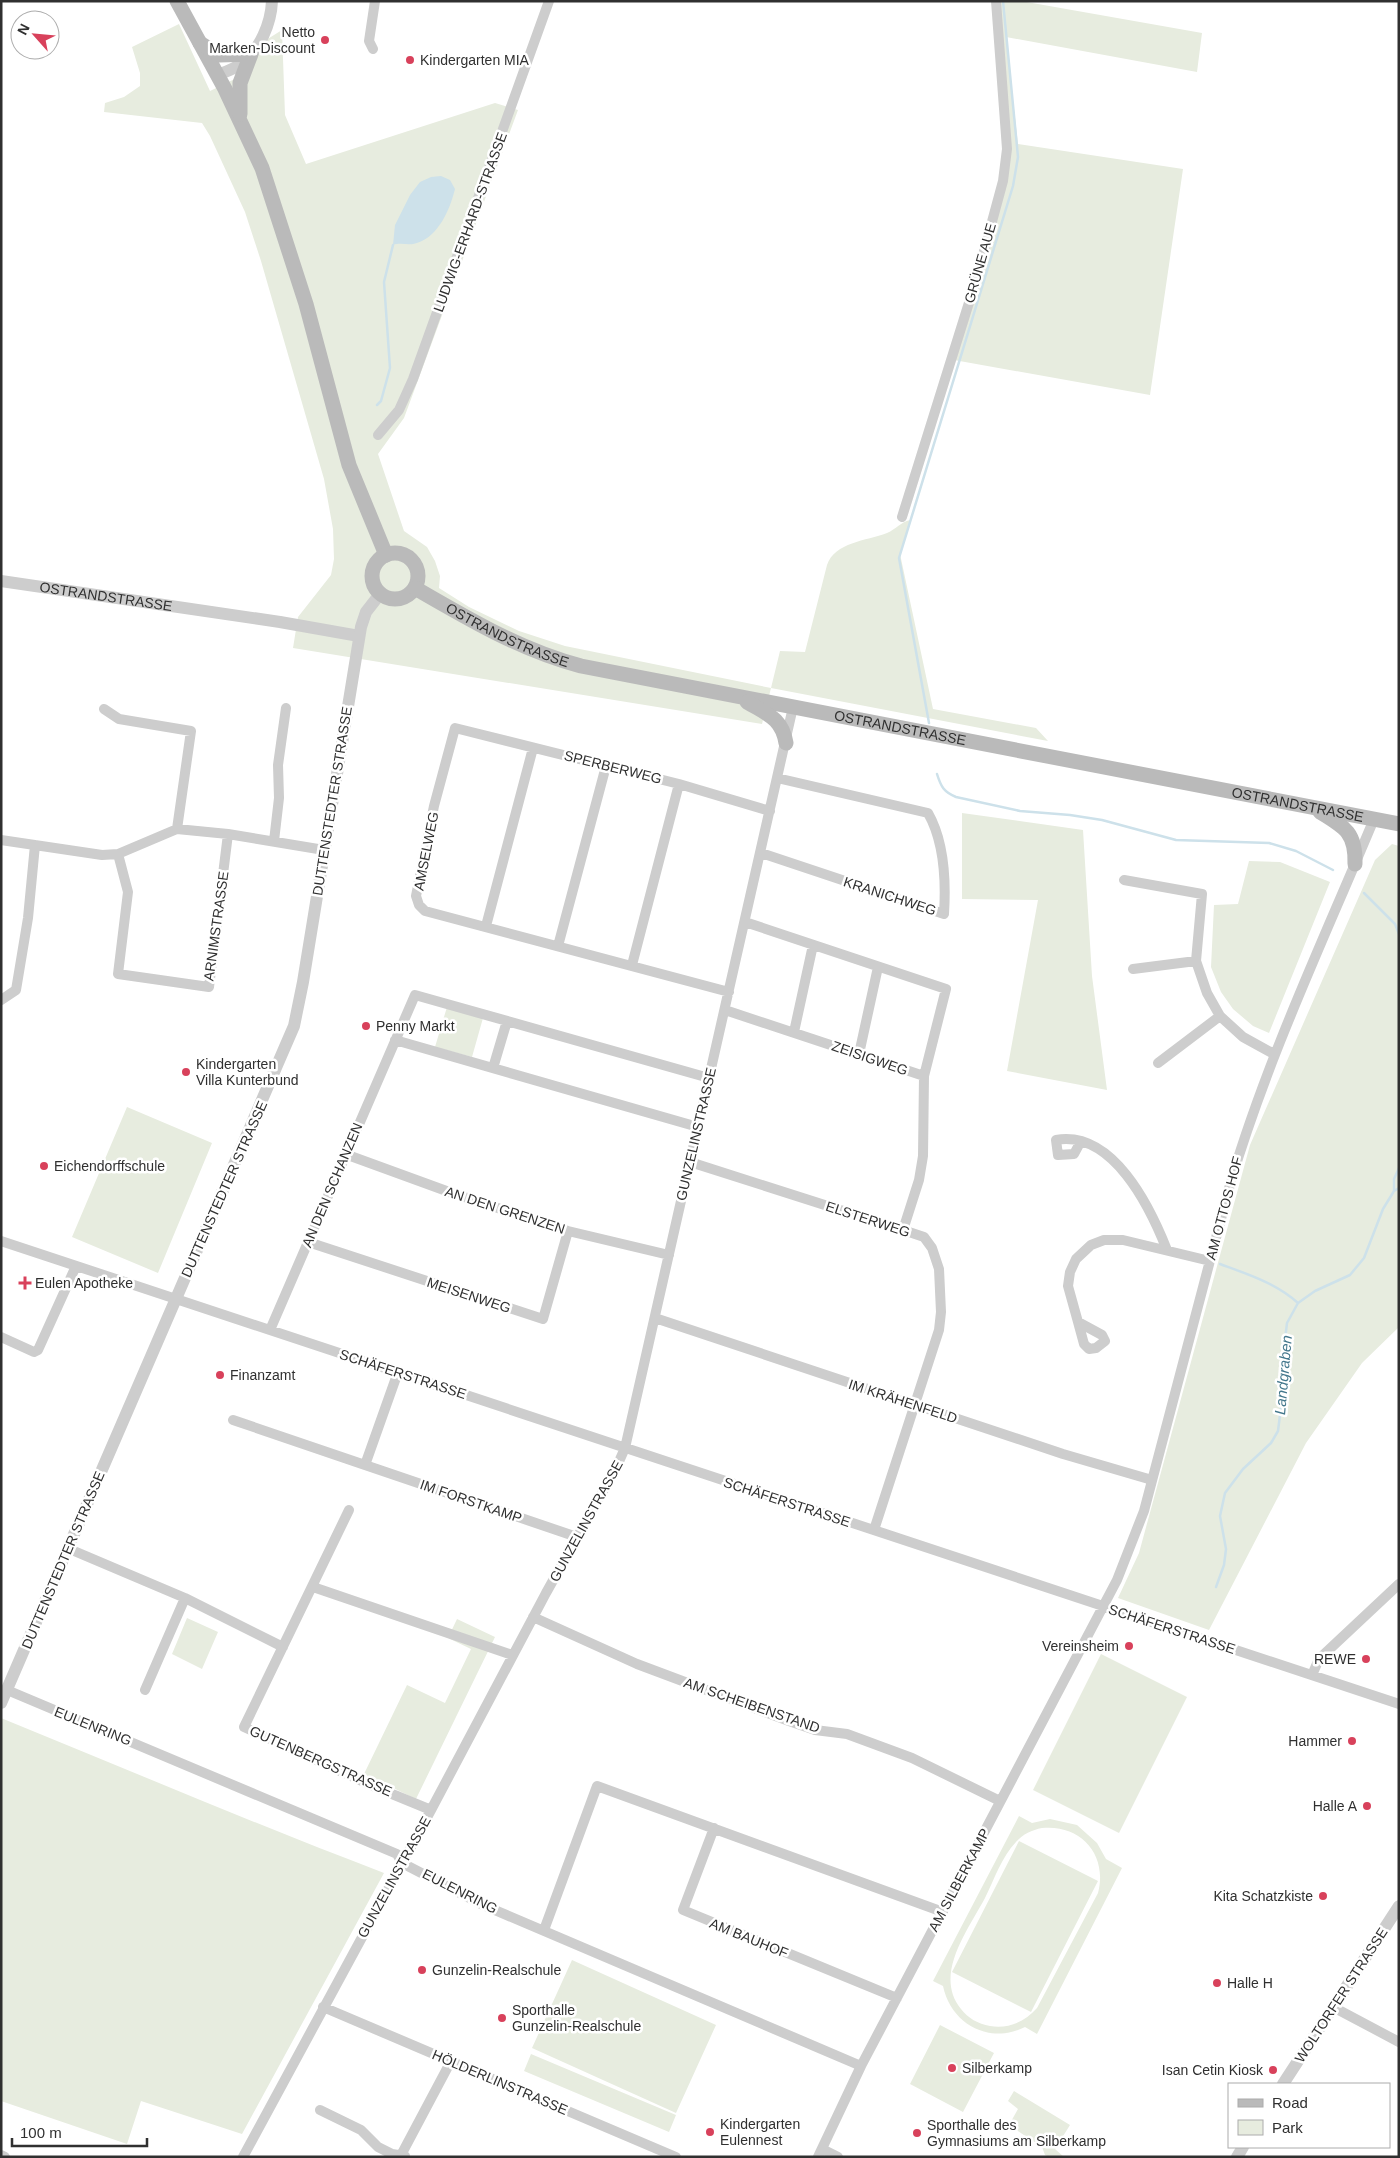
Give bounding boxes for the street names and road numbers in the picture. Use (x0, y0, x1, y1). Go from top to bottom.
street label: LUDWIG-ERHARD-STRASSE (430, 130, 510, 314)
street label: GRÜNE AUE (960, 221, 999, 305)
street label: OSTRANDSTRASSE (38, 579, 173, 614)
street label: OSTRANDSTRASSE (443, 600, 571, 670)
street label: DUTTENSTEDTER STRASSE (309, 705, 355, 897)
street label: OSTRANDSTRASSE (833, 707, 967, 748)
street label: SPERBERWEG (562, 747, 664, 787)
street label: OSTRANDSTRASSE (1230, 784, 1365, 825)
street label: AMSELWEG (411, 810, 441, 892)
street label: ARNIMSTRASSE (200, 870, 232, 982)
street label: KRANICHWEG (842, 873, 938, 919)
street label: ZEISIGWEG (830, 1038, 910, 1078)
street label: GUNZELINSTRASSE (673, 1066, 719, 1202)
street label: DUTTENSTEDTER STRASSE (178, 1098, 270, 1280)
street label: AN DEN SCHANZEN (298, 1120, 366, 1250)
street label: AM OTTOS HOF (1203, 1155, 1245, 1261)
street label: AN DEN GRENZEN (443, 1183, 567, 1237)
street label: ELSTERWEG (824, 1198, 912, 1240)
street label: MEISENWEG (425, 1274, 513, 1316)
street label: SCHÄFERSTRASSE (338, 1346, 468, 1402)
street label: IM KRÄHENFELD (847, 1376, 959, 1426)
street label: GUNZELINSTRASSE (546, 1458, 626, 1584)
street label: DUTTENSTEDTER STRASSE (18, 1469, 108, 1651)
street label: SCHÄFERSTRASSE (722, 1474, 852, 1530)
street label: IM FORSTKAMP (418, 1476, 524, 1526)
street label: SCHÄFERSTRASSE (1107, 1601, 1237, 1657)
street label: AM SCHEIBENSTAND (682, 1674, 822, 1736)
street label: EULENRING (52, 1703, 134, 1749)
street label: GUTENBERGSTRASSE (247, 1722, 395, 1800)
street label: GUNZELINSTRASSE (354, 1814, 434, 1940)
street label: AM SILBERKAMP (925, 1826, 993, 1934)
street label: EULENRING (420, 1865, 500, 1917)
street label: AM BAUHOF (707, 1915, 791, 1961)
street label: WOLTORFER STRASSE (1291, 1925, 1391, 2065)
street label: HÖLDERLINSTRASSE (430, 2045, 570, 2118)

